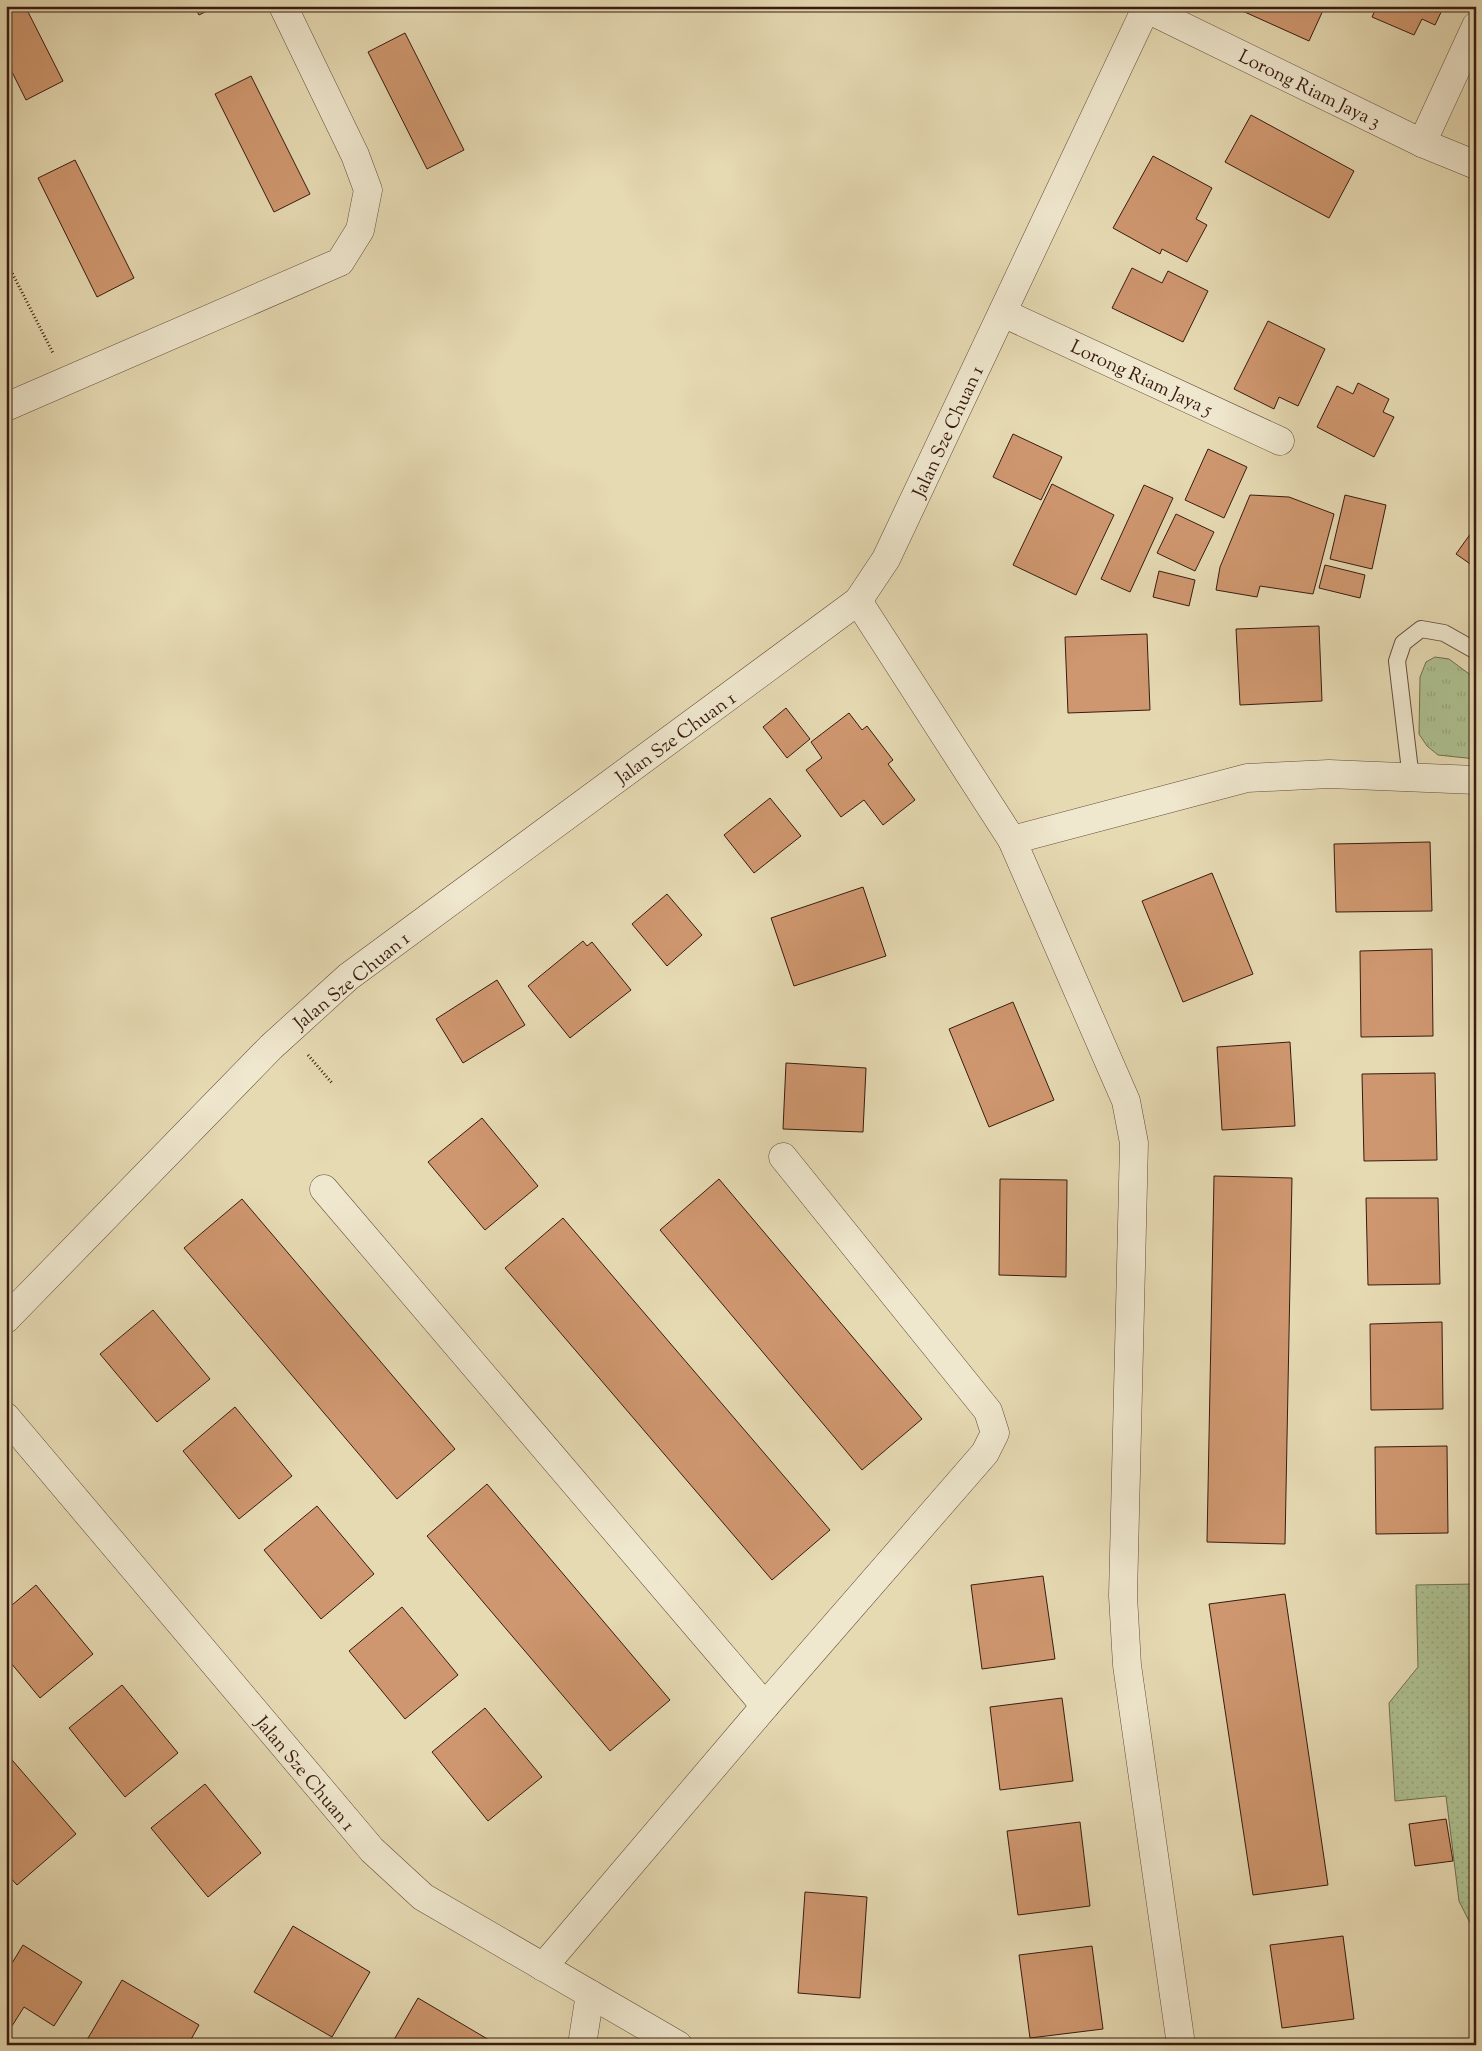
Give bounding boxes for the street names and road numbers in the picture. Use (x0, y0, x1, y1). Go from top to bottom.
street label: Lorong Riam Jaya 3 (1233, 44, 1385, 136)
street label: Lorong Riam Jaya 5 (1065, 334, 1217, 424)
street label: Jalan Sze Chuan 1 (906, 361, 992, 503)
street label: Jalan Sze Chuan 1 (610, 686, 743, 792)
street label: Jalan Sze Chuan 1 (288, 926, 417, 1038)
street label: Jalan Sze Chuan 1 (247, 1710, 361, 1838)

